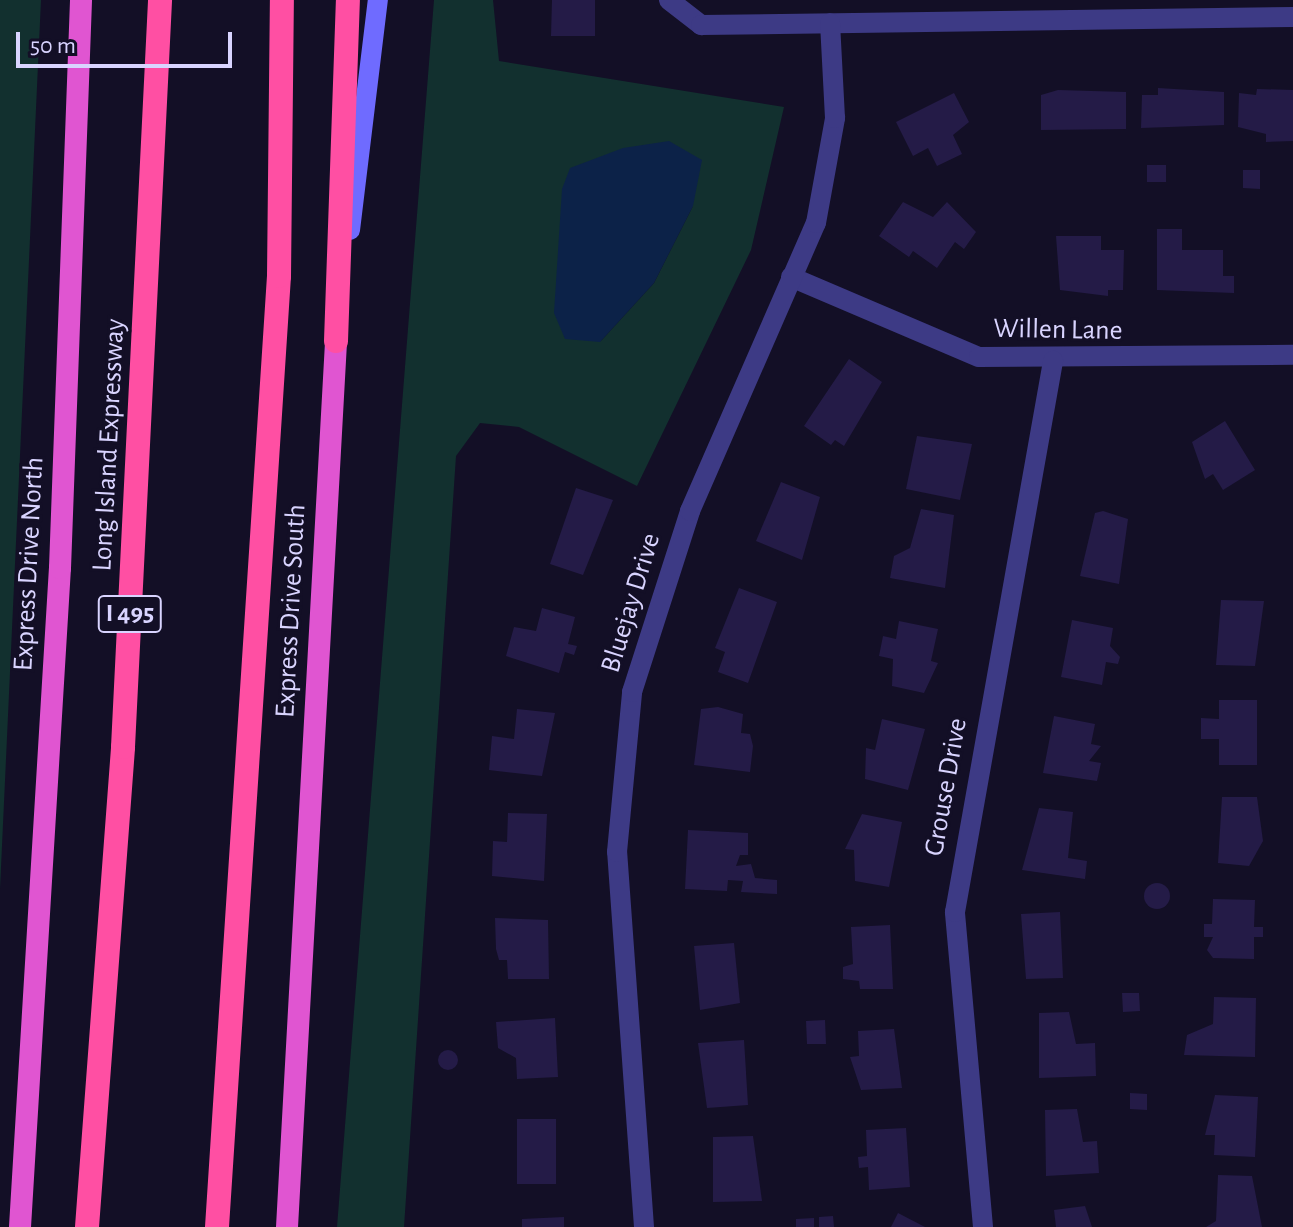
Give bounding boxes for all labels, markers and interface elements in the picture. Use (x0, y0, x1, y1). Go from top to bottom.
scale bar (20, 16, 236, 66)
text: 50 m (30, 34, 76, 58)
street label: Willen Lane (993, 312, 1123, 348)
street label: Long Island Expressway (86, 318, 132, 572)
street label: Express Drive North (7, 456, 51, 672)
street label: Express Drive South (269, 503, 313, 719)
street label: Bluejay Drive (594, 529, 668, 677)
road number: I 495 (96, 592, 164, 636)
street label: Grouse Drive (917, 715, 975, 859)

